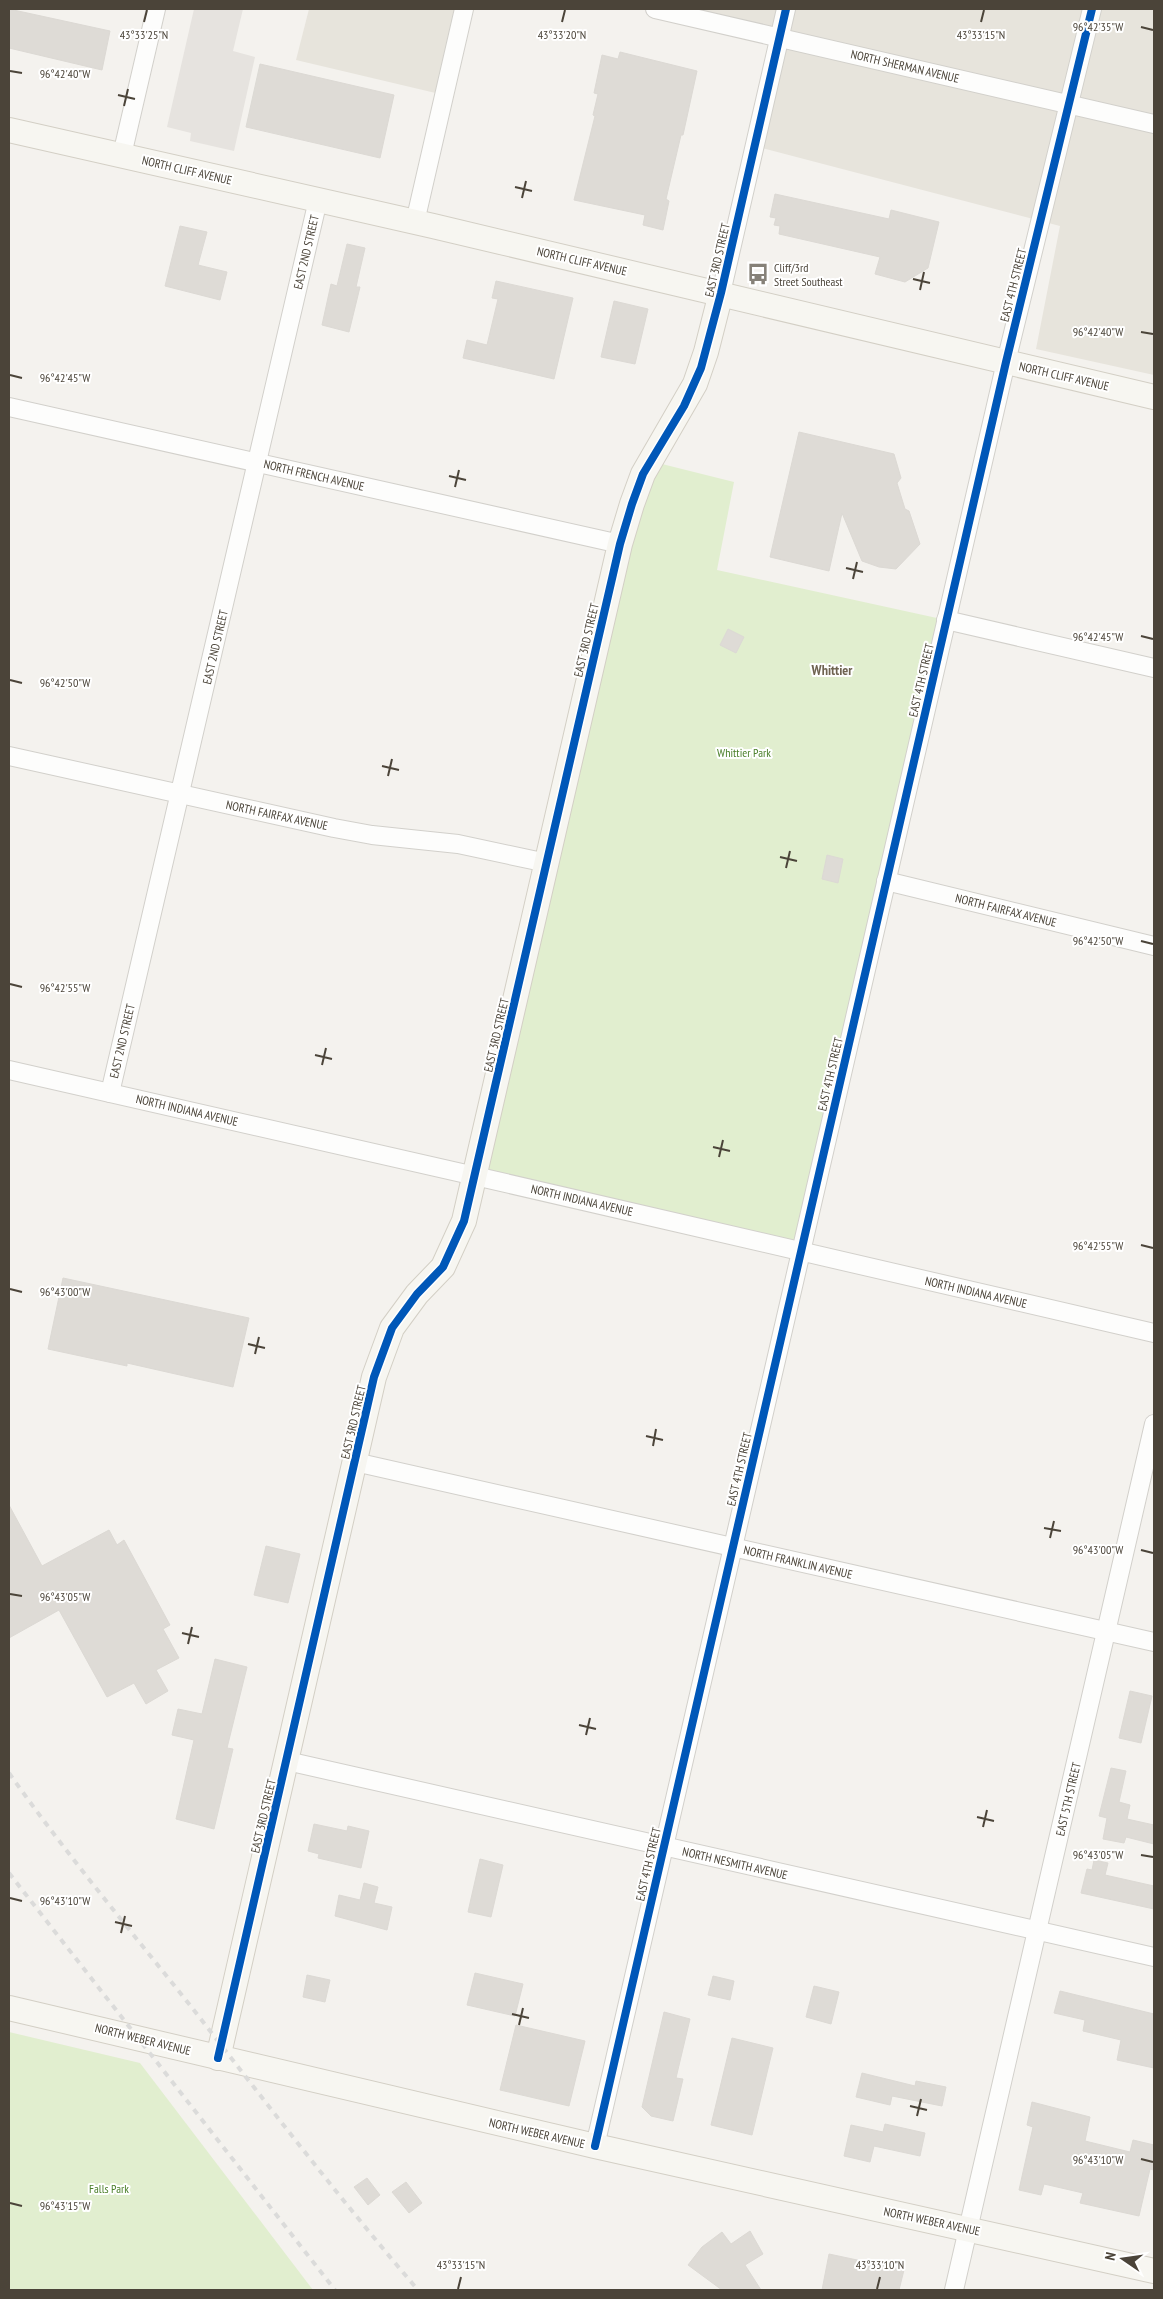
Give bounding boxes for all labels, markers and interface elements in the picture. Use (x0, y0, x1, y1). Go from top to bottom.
text: 96°42'35"W (1073, 19, 1123, 34)
text: 43°33'25"N (120, 27, 168, 42)
text: 43°33'20"N (538, 27, 586, 42)
text: 43°33'15"N (957, 27, 1005, 42)
street label: NORTH SHERMAN AVENUE (849, 46, 961, 86)
text: 96°42'40"W (40, 66, 90, 81)
street label: NORTH CLIFF AVENUE (141, 152, 233, 188)
street label: EAST 2ND STREET (290, 213, 322, 291)
street label: EAST 3RD STREET (701, 221, 733, 298)
street label: NORTH CLIFF AVENUE (536, 243, 628, 279)
street label: EAST 4TH STREET (997, 246, 1030, 323)
place label: Cliff/3rd Street Southeast (774, 260, 843, 289)
bus stop icon: Cliff/3rd Street Southeast (745, 261, 771, 287)
text: 96°42'40"W (1073, 324, 1123, 339)
street label: NORTH CLIFF AVENUE (1018, 358, 1110, 394)
text: 96°42'45"W (40, 370, 90, 385)
street label: NORTH FRENCH AVENUE (262, 456, 366, 494)
street label: EAST 3RD STREET (570, 601, 602, 678)
street label: EAST 2ND STREET (199, 608, 231, 686)
text: 96°42'45"W (1073, 629, 1123, 644)
street label: EAST 4TH STREET (905, 641, 937, 718)
district label: Whittier (811, 661, 853, 679)
text: 96°42'50"W (40, 675, 90, 690)
park label: Whittier Park (717, 745, 771, 760)
street label: NORTH FAIRFAX AVENUE (225, 797, 329, 833)
street label: NORTH FAIRFAX AVENUE (954, 890, 1058, 930)
text: 96°42'50"W (1073, 933, 1123, 948)
text: 96°42'55"W (40, 980, 90, 995)
street label: EAST 3RD STREET (480, 996, 512, 1073)
street label: EAST 2ND STREET (106, 1002, 138, 1080)
street label: EAST 4TH STREET (814, 1035, 846, 1112)
street label: NORTH INDIANA AVENUE (134, 1091, 240, 1129)
street label: NORTH INDIANA AVENUE (529, 1181, 635, 1219)
text: 96°42'55"W (1073, 1238, 1123, 1253)
street label: NORTH INDIANA AVENUE (923, 1273, 1029, 1311)
text: 96°43'00"W (40, 1284, 90, 1299)
street label: EAST 3RD STREET (337, 1383, 369, 1460)
street label: EAST 4TH STREET (723, 1430, 755, 1507)
street label: NORTH FRANKLIN AVENUE (742, 1542, 854, 1582)
text: 96°43'00"W (1073, 1542, 1123, 1557)
text: 96°43'05"W (40, 1589, 90, 1604)
street label: EAST 5TH STREET (1052, 1760, 1084, 1837)
street label: EAST 3RD STREET (247, 1777, 279, 1854)
street label: EAST 4TH STREET (632, 1825, 664, 1902)
street label: NORTH NESMITH AVENUE (681, 1844, 789, 1882)
text: 96°43'05"W (1073, 1847, 1123, 1862)
text: 96°43'10"W (40, 1893, 90, 1908)
street label: NORTH WEBER AVENUE (94, 2020, 192, 2058)
street label: NORTH WEBER AVENUE (487, 2115, 587, 2151)
text: 96°43'10"W (1073, 2152, 1123, 2167)
park label: Falls Park (89, 2181, 129, 2196)
text: 96°43'15"W (40, 2198, 90, 2213)
street label: NORTH WEBER AVENUE (882, 2203, 982, 2239)
north arrow (1098, 2234, 1148, 2284)
text: N (1101, 2250, 1120, 2262)
text: 43°33'15"N (437, 2257, 485, 2272)
text: 43°33'10"N (856, 2257, 904, 2272)

